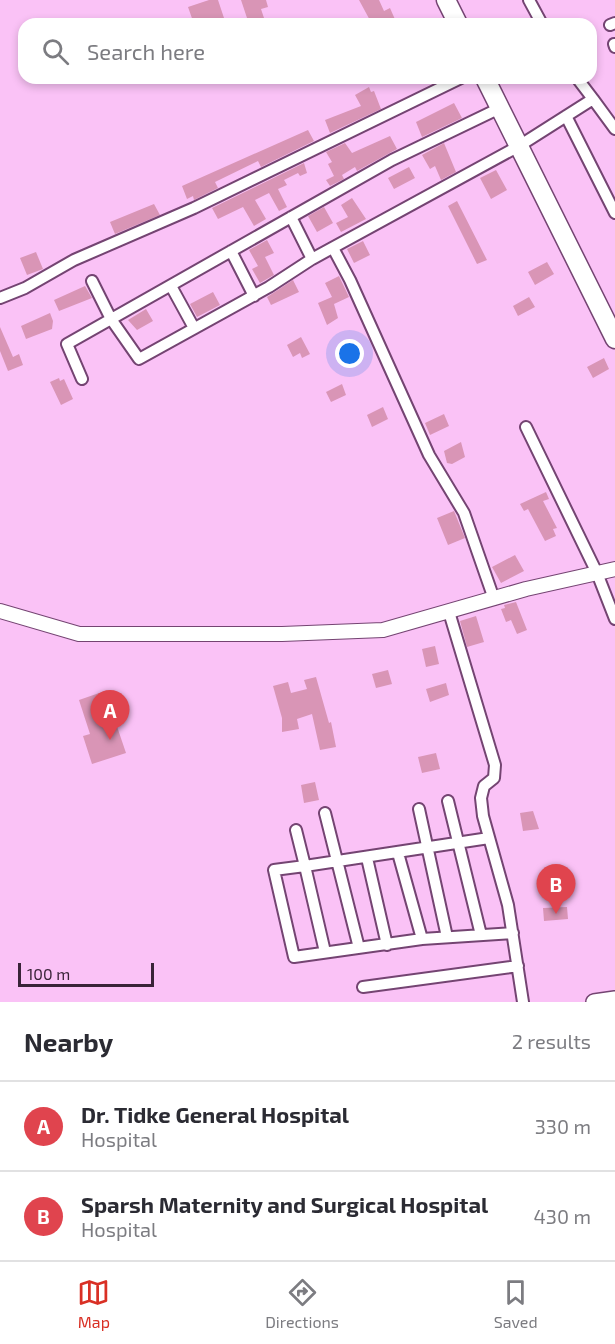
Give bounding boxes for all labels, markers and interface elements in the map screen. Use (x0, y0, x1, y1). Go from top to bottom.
search box (18, 18, 597, 84)
icon: search (39, 35, 72, 68)
text: Search here (87, 38, 205, 64)
your location (335, 339, 364, 368)
pin: A (90, 690, 130, 740)
pin: B (536, 864, 576, 914)
scale bar (18, 960, 154, 988)
text: 100 m (27, 964, 70, 983)
text: Nearby (24, 1026, 113, 1057)
text: 2 results (512, 1029, 591, 1053)
text: Dr. Tidke General Hospital (81, 1101, 349, 1127)
text: A (37, 1114, 50, 1138)
text: 330 m (535, 1114, 591, 1138)
text: Hospital (81, 1127, 157, 1151)
text: Sparsh Maternity and Surgical Hospital (81, 1191, 488, 1217)
text: B (37, 1204, 50, 1228)
text: 430 m (534, 1204, 591, 1228)
text: Hospital (81, 1217, 157, 1241)
tab: Map (77, 1276, 110, 1331)
tab: Directions (265, 1276, 339, 1331)
tab: Saved (494, 1276, 538, 1331)

